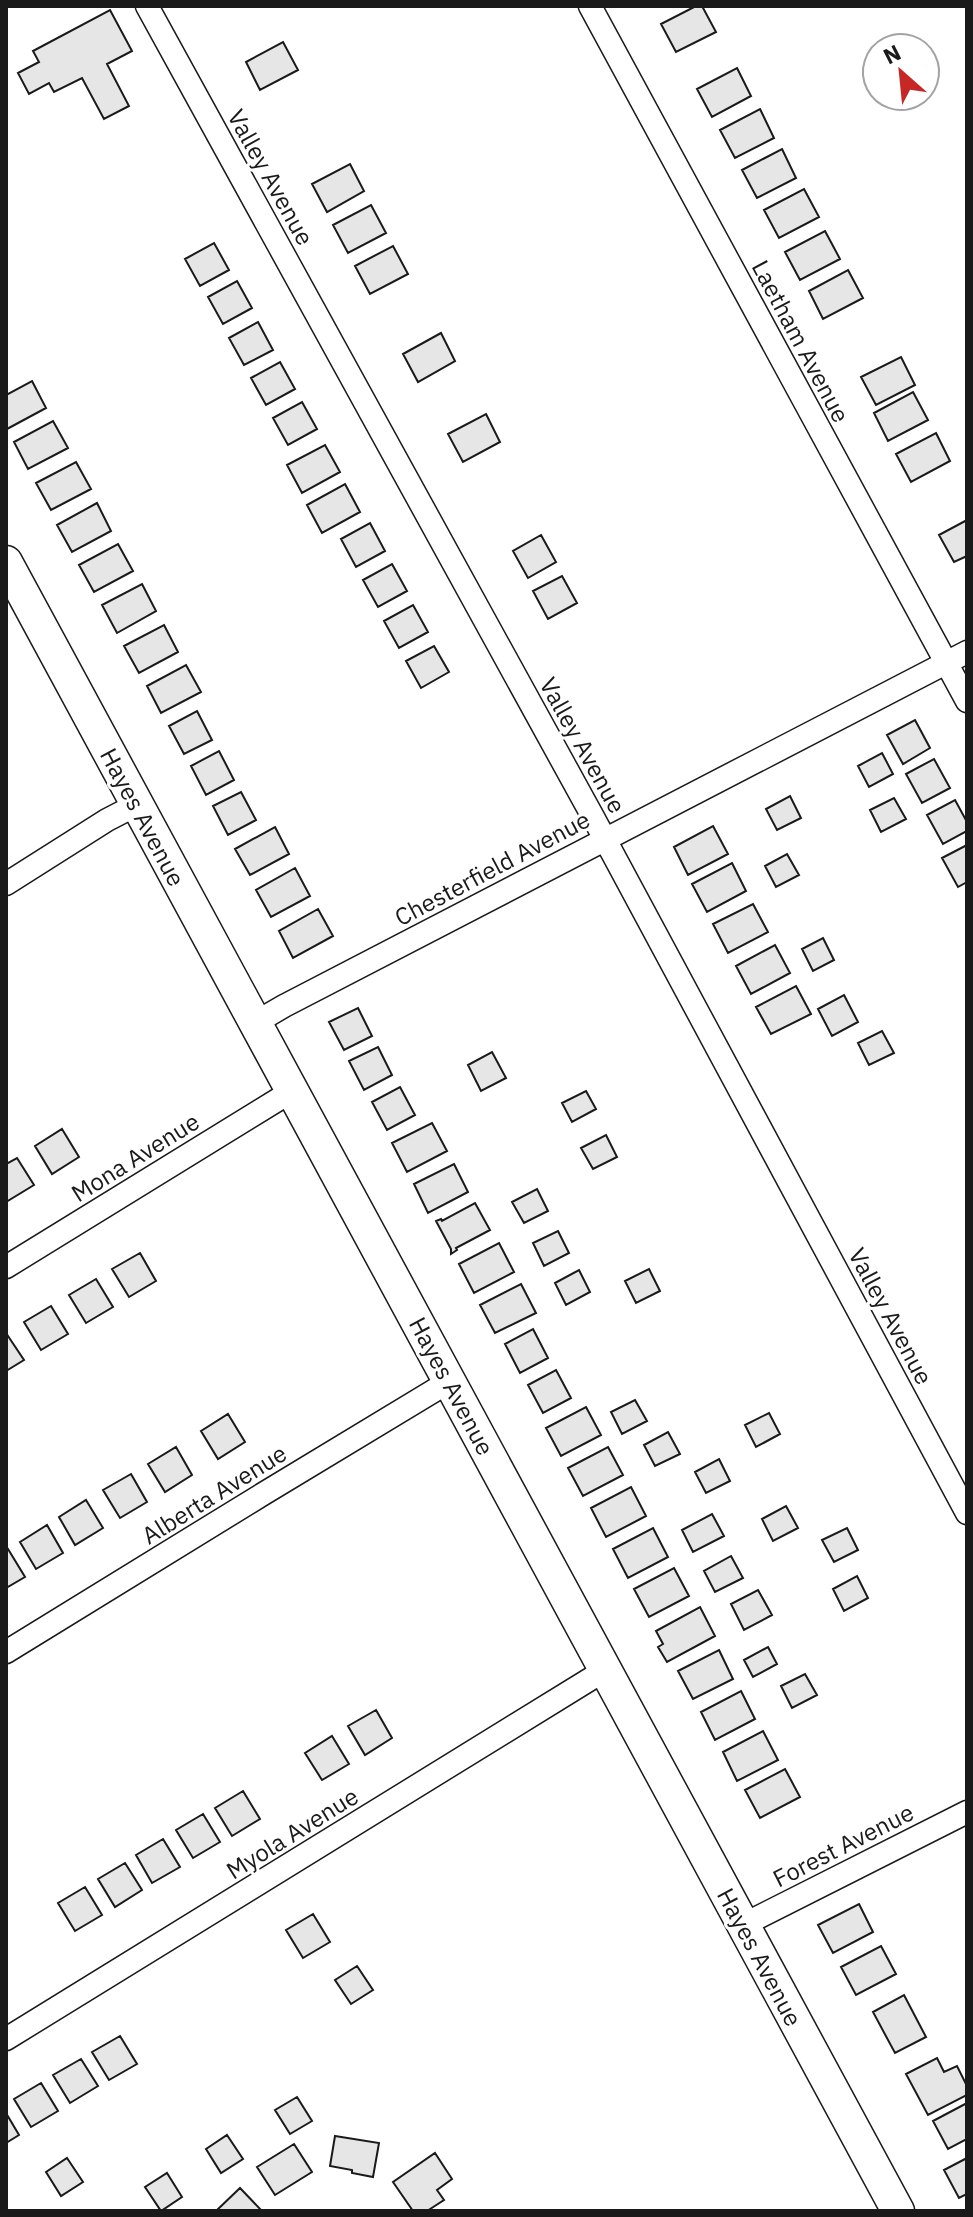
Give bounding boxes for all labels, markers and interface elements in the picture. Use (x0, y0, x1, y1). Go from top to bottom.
north arrow (861, 32, 941, 112)
text: N (878, 37, 905, 70)
street label: Valley Avenue (221, 103, 321, 251)
street label: Laetham Avenue (745, 254, 857, 428)
street label: Valley Avenue (533, 671, 633, 819)
street label: Hayes Avenue (93, 742, 193, 892)
street label: Chesterfield Avenue (389, 803, 595, 933)
street label: Mona Avenue (65, 1105, 205, 1209)
street label: Valley Avenue (842, 1242, 940, 1390)
street label: Hayes Avenue (402, 1311, 502, 1461)
street label: Alberta Avenue (136, 1437, 292, 1551)
street label: Myola Avenue (220, 1780, 364, 1886)
street label: Forest Avenue (767, 1796, 919, 1894)
street label: Hayes Avenue (710, 1882, 810, 2032)

